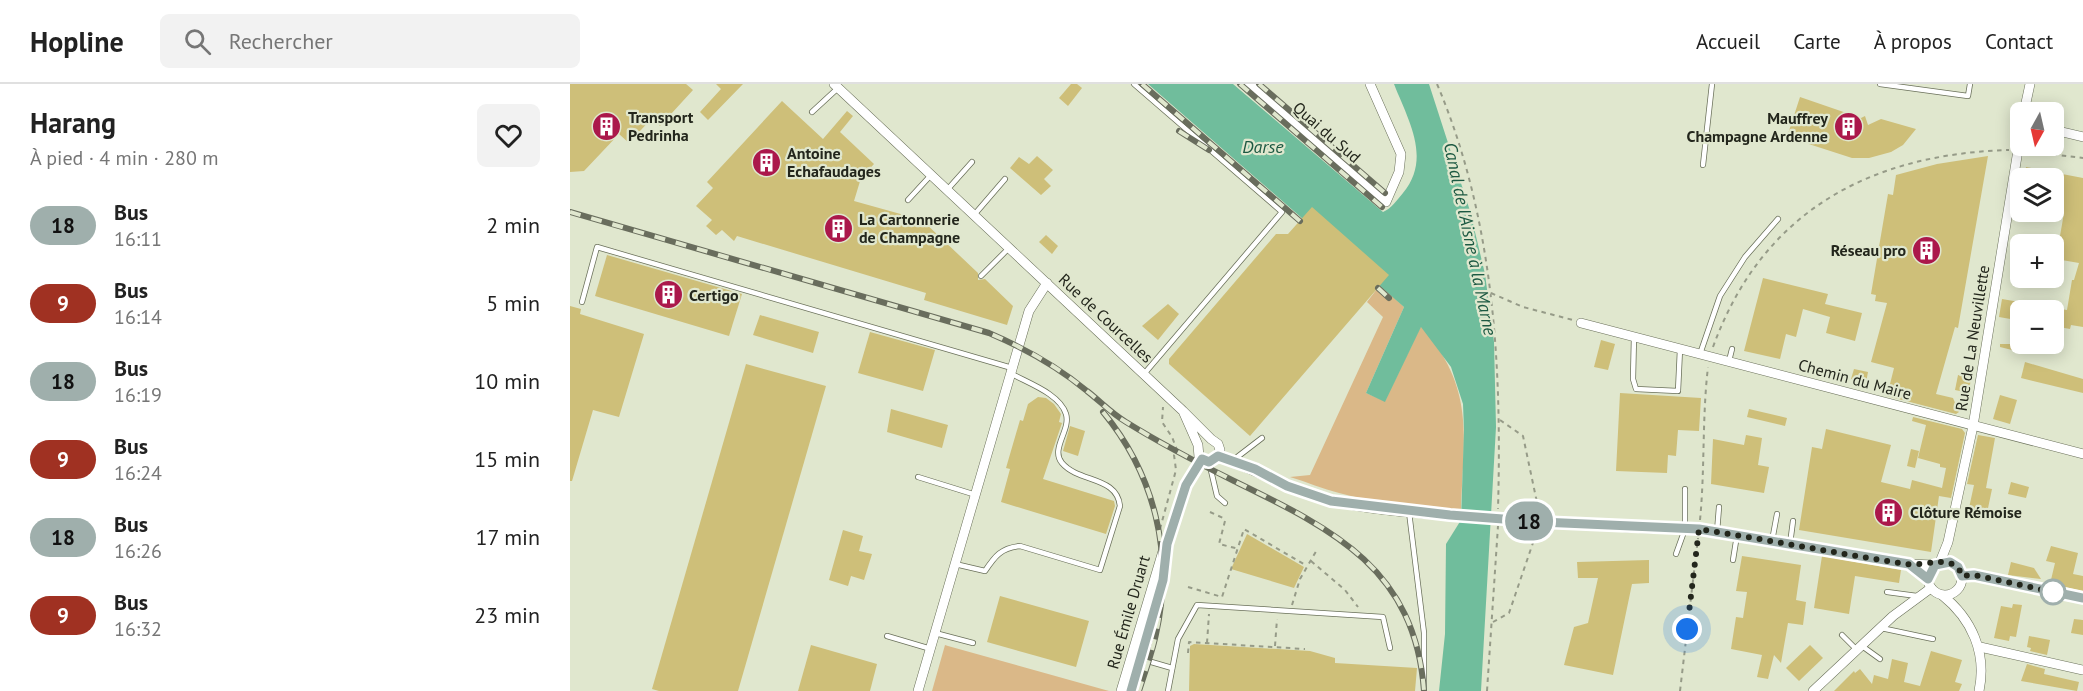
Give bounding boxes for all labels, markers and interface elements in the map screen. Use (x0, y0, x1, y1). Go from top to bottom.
search box (160, 14, 580, 68)
text: Hopline (30, 23, 124, 60)
icon: search (181, 25, 214, 58)
text: Rechercher (229, 27, 333, 55)
text: Accueil (1696, 28, 1760, 55)
text: Carte (1793, 28, 1841, 55)
text: À propos (1874, 28, 1952, 55)
text: Contact (1985, 28, 2053, 55)
street label: Quai du Sud (1289, 97, 1365, 167)
north arrow (2010, 102, 2064, 156)
map controls (2010, 102, 2064, 354)
text: Harang (30, 104, 116, 141)
button: heart (477, 104, 540, 167)
place label: Transport Pedrinha (628, 107, 694, 145)
place label: Mauffrey Champagne Ardenne (1686, 108, 1828, 146)
building icon: Transport Pedrinha (591, 110, 623, 142)
building icon: Mauffrey Champagne Ardenne (1833, 111, 1865, 143)
water label: Darse (1242, 135, 1284, 158)
water label: Canal de l'Aisne à la Marne (1439, 140, 1502, 338)
place label: Antoine Echafaudages (787, 143, 881, 181)
text: À pied · 4 min · 280 m (30, 145, 218, 171)
building icon: Antoine Echafaudages (750, 146, 782, 178)
button: layers (2010, 168, 2064, 222)
text: Bus (114, 198, 148, 226)
place label: La Cartonnerie de Champagne (859, 209, 960, 247)
text: 2 min (486, 211, 540, 239)
text: 18 (51, 212, 75, 239)
building icon: La Cartonnerie de Champagne (822, 212, 854, 244)
text: 16:11 (114, 226, 162, 252)
building icon: Réseau pro (1911, 234, 1943, 266)
button: + (2010, 234, 2064, 288)
place label: Réseau pro (1831, 240, 1906, 260)
street label: Rue de La Neuvillette (1951, 264, 1993, 412)
street label: Rue de Courcelles (1055, 269, 1158, 367)
text: Bus (114, 276, 148, 304)
building icon: Certigo (652, 279, 684, 311)
place label: Certigo (689, 285, 739, 305)
text: 5 min (486, 289, 540, 317)
text: 9 (57, 290, 69, 317)
button: − (2010, 300, 2064, 354)
text: 16:14 (114, 304, 162, 330)
text: Bus (114, 354, 148, 382)
street label: Chemin du Maire (1796, 354, 1914, 404)
text: 10 min (474, 367, 540, 395)
text: 18 (51, 368, 75, 395)
text: 16:19 (114, 382, 162, 408)
text: Bus (114, 432, 148, 460)
text: 15 min (474, 445, 540, 473)
text: 9 (57, 446, 69, 473)
text: 16:24 (114, 460, 162, 486)
building icon: Clôture Rémoise (1873, 496, 1905, 528)
line badge: 18 (1502, 502, 1556, 540)
place label: Clôture Rémoise (1910, 502, 2022, 522)
text: 18 (1517, 508, 1541, 535)
text: Bus (114, 510, 148, 538)
text: 17 min (476, 523, 540, 551)
text: 18 (51, 524, 75, 551)
text: 16:26 (114, 538, 162, 564)
street label: Rue Émile Druart (1102, 552, 1154, 671)
unlabelled marker (2040, 579, 2066, 605)
text: Bus (114, 588, 148, 616)
text: 23 min (474, 601, 540, 629)
text: 9 (57, 602, 69, 629)
your location (1672, 614, 1702, 644)
text: 16:32 (114, 616, 162, 642)

